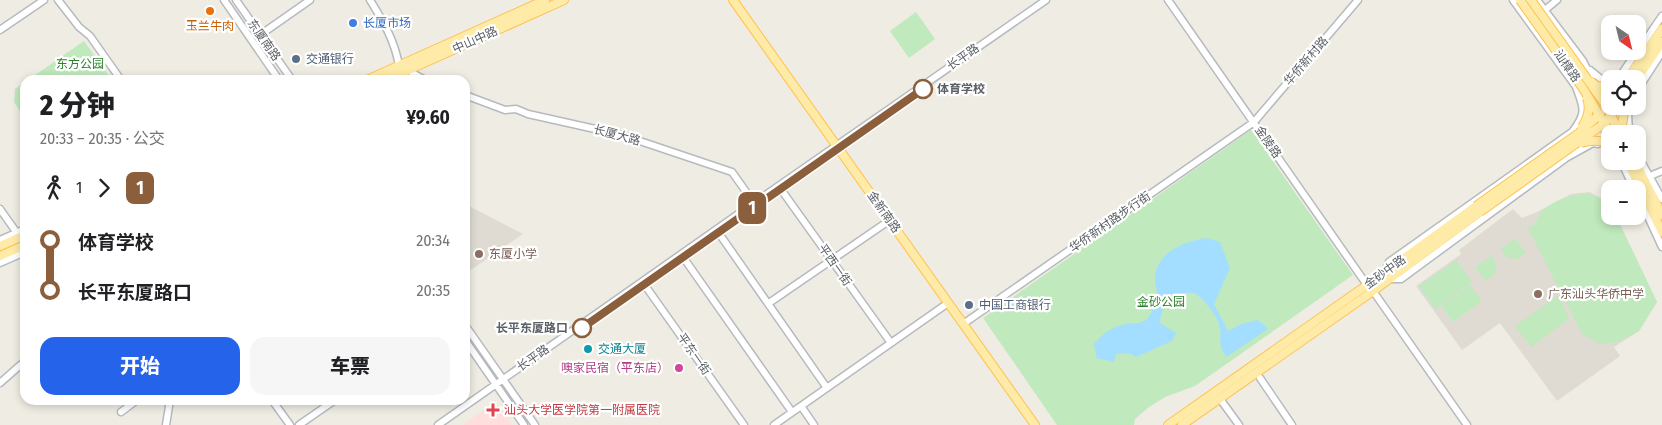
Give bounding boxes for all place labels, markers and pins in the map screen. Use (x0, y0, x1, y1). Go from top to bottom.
marker: 玉兰牛肉 (204, 5, 216, 17)
place label: 长厦市场 (363, 16, 411, 30)
marker: 长厦市场 (347, 17, 359, 29)
place label: 玉兰牛肉 (186, 19, 234, 33)
place label: 交通银行 (306, 52, 354, 66)
marker: 交通银行 (290, 53, 302, 65)
marker: 体育学校 (913, 79, 933, 99)
place label: 体育学校 (937, 82, 985, 96)
place label: 东厦小学 (489, 247, 537, 261)
marker: 东厦小学 (473, 248, 485, 260)
place label: 广东汕头华侨中学 (1548, 287, 1644, 301)
marker: 广东汕头华侨中学 (1532, 288, 1544, 300)
place label: 中国工商银行 (979, 298, 1051, 312)
marker: 中国工商银行 (963, 299, 975, 311)
marker: 长平东厦路口 (572, 318, 592, 338)
place label: 长平东厦路口 (496, 321, 568, 335)
place label: 交通大厦 (598, 342, 646, 356)
marker: 交通大厦 (582, 343, 594, 355)
place label: 噢家民宿（平东店） (561, 361, 669, 375)
marker: 噢家民宿（平东店） (673, 362, 685, 374)
marker: 汕头大学医学院第一附属医院 (486, 403, 500, 417)
place label: 汕头大学医学院第一附属医院 (504, 403, 660, 417)

